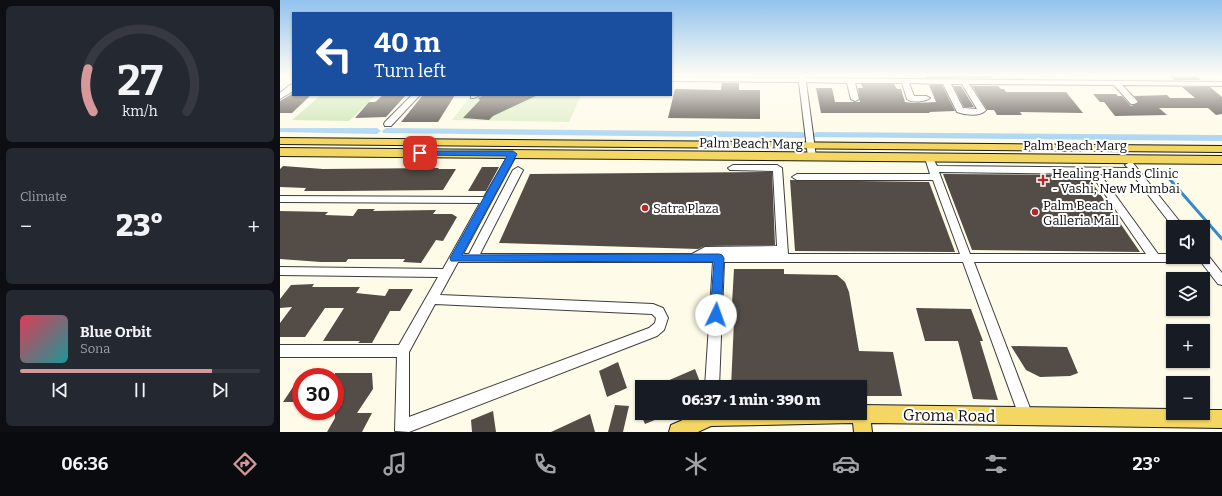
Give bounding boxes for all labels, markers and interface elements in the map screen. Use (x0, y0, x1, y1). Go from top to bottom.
text: 40 m (374, 26, 441, 59)
icon: left (308, 28, 360, 80)
text: 27 (117, 56, 163, 106)
text: Turn left (374, 60, 446, 82)
text: km/h (122, 103, 158, 120)
street label: Palm Beach Marg (699, 135, 803, 152)
pin (403, 136, 437, 170)
street label: Palm Beach Marg (1023, 138, 1127, 153)
icon: arrive (409, 142, 431, 164)
place label: Healing Hands Clinic - Vashi, New Mumbai (1052, 166, 1180, 196)
marker: Healing Hands Clinic - Vashi, New Mumbai (1037, 174, 1049, 186)
text: Climate (20, 189, 67, 204)
place label: Palm Beach Galleria Mall (1043, 198, 1119, 228)
place label: Satra Plaza (653, 201, 719, 216)
marker: Satra Plaza (640, 203, 650, 213)
marker: Palm Beach Galleria Mall (1030, 207, 1040, 217)
text: 23° (116, 208, 164, 244)
text: − (20, 213, 32, 240)
text: + (247, 213, 260, 240)
map controls (1166, 220, 1210, 420)
button: sound (1166, 220, 1210, 264)
button: layers (1166, 272, 1210, 316)
position arrow (695, 294, 737, 336)
text: Blue Orbit (80, 323, 152, 341)
button: + (1166, 324, 1210, 368)
text: Sona (80, 341, 110, 356)
speed limit sign: 30 (292, 368, 344, 420)
button: − (1166, 376, 1210, 420)
icon: previous (49, 379, 71, 401)
icon: pause (129, 379, 151, 401)
icon: next (209, 379, 231, 401)
text: 06:37 · 1 min · 390 m (682, 391, 820, 409)
street label: Groma Road (903, 405, 996, 426)
icon: directions (231, 450, 259, 478)
icon: music (381, 450, 409, 478)
icon: phone (531, 450, 559, 478)
icon: climate (682, 450, 710, 478)
icon: car (832, 450, 860, 478)
icon: filters (982, 450, 1010, 478)
text: 06:36 (61, 453, 108, 475)
text: 23° (1132, 453, 1161, 475)

